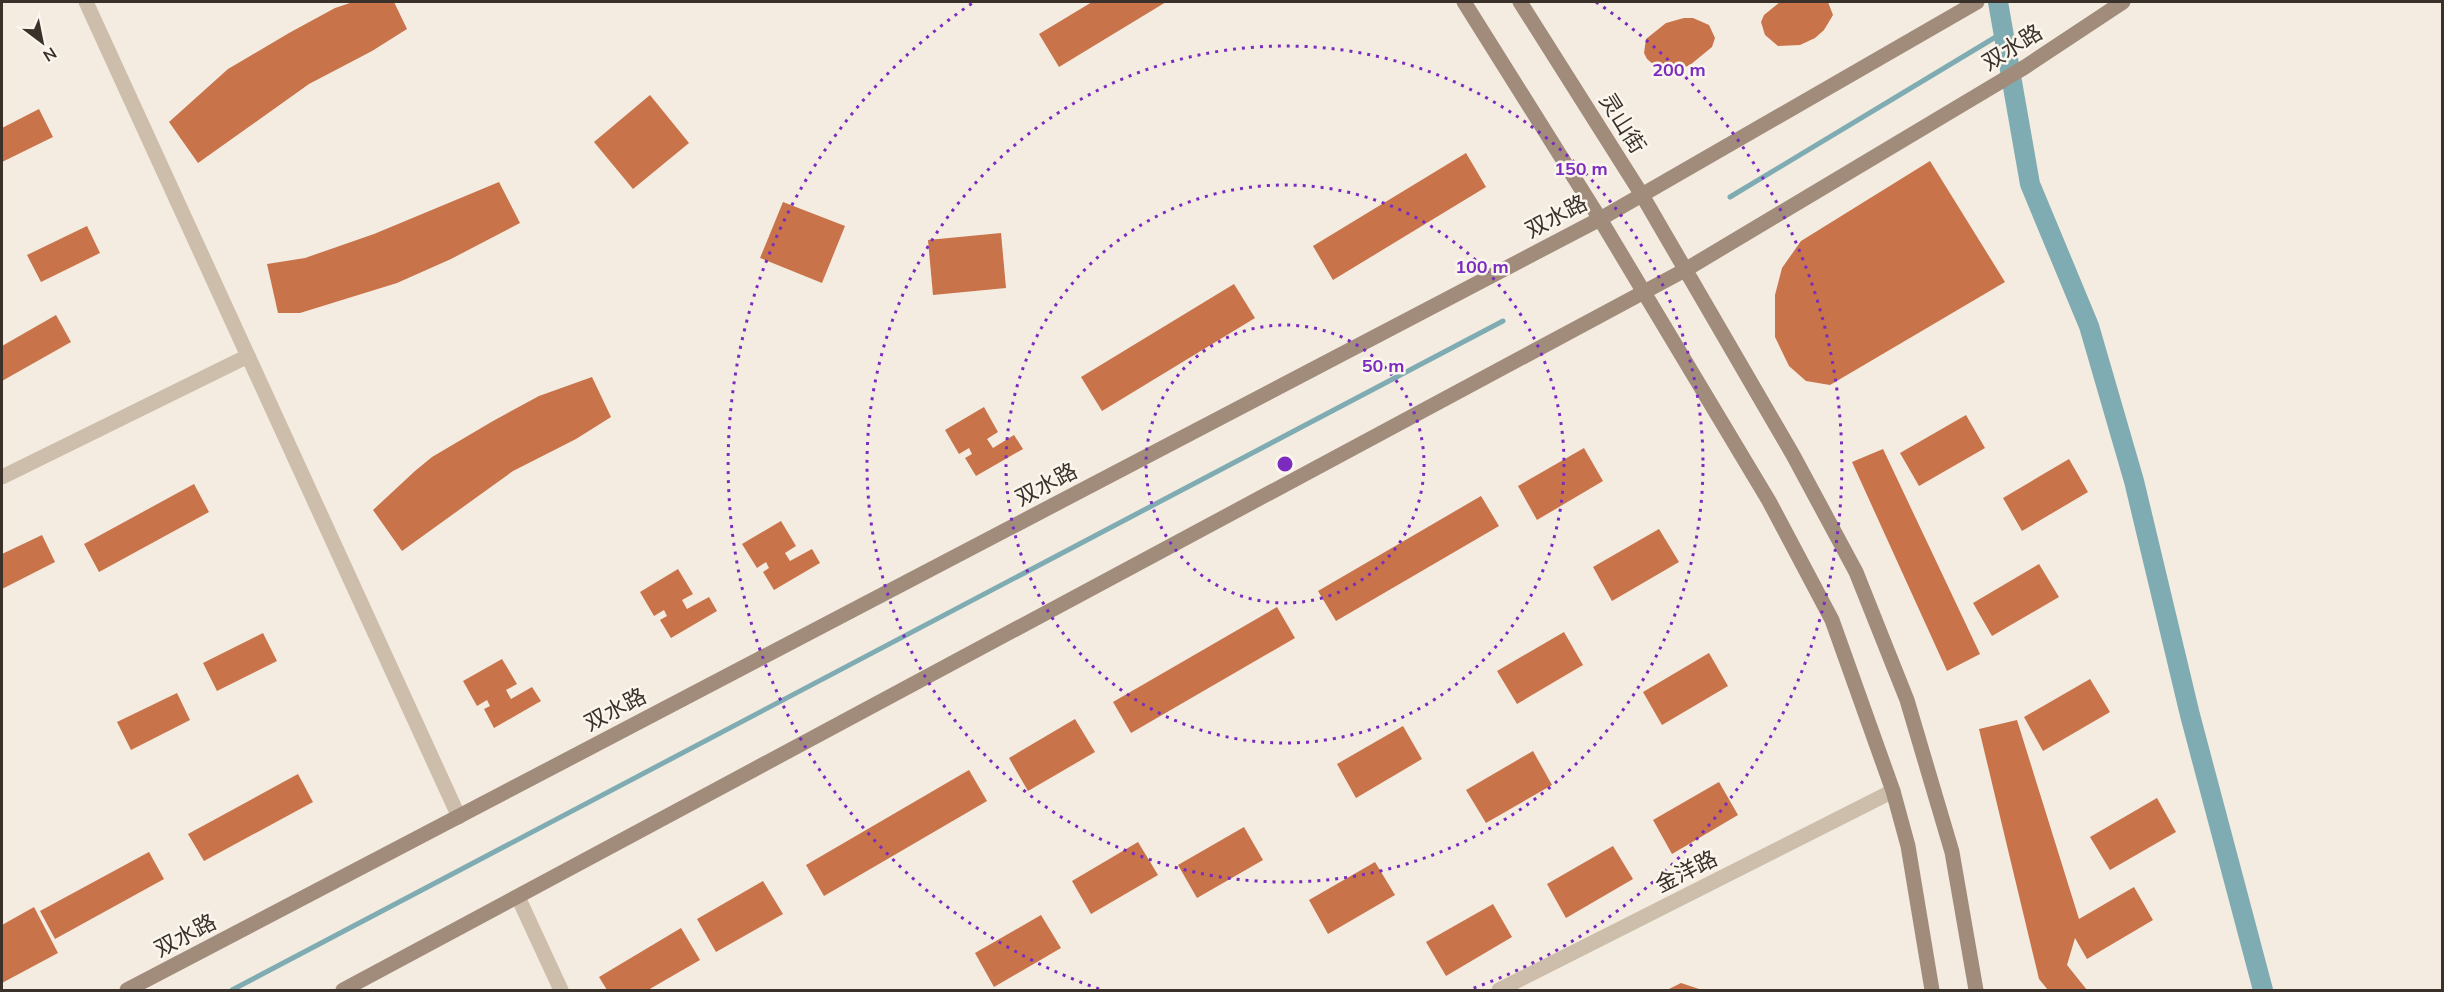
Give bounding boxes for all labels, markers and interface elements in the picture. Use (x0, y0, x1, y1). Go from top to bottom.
north arrow (12, 12, 72, 72)
street label: 双水路 (1977, 18, 2047, 76)
text: N (40, 43, 60, 66)
text: 200 m (1652, 58, 1706, 81)
street label: 灵山街 (1594, 88, 1652, 158)
text: 150 m (1554, 157, 1608, 180)
street label: 双水路 (1520, 188, 1592, 244)
text: 100 m (1455, 255, 1509, 278)
text: 50 m (1362, 354, 1404, 377)
centre of rings (1275, 454, 1295, 474)
street label: 双水路 (1010, 456, 1082, 512)
street label: 双水路 (579, 681, 651, 737)
street label: 金洋路 (1650, 844, 1722, 898)
street label: 双水路 (149, 907, 221, 963)

